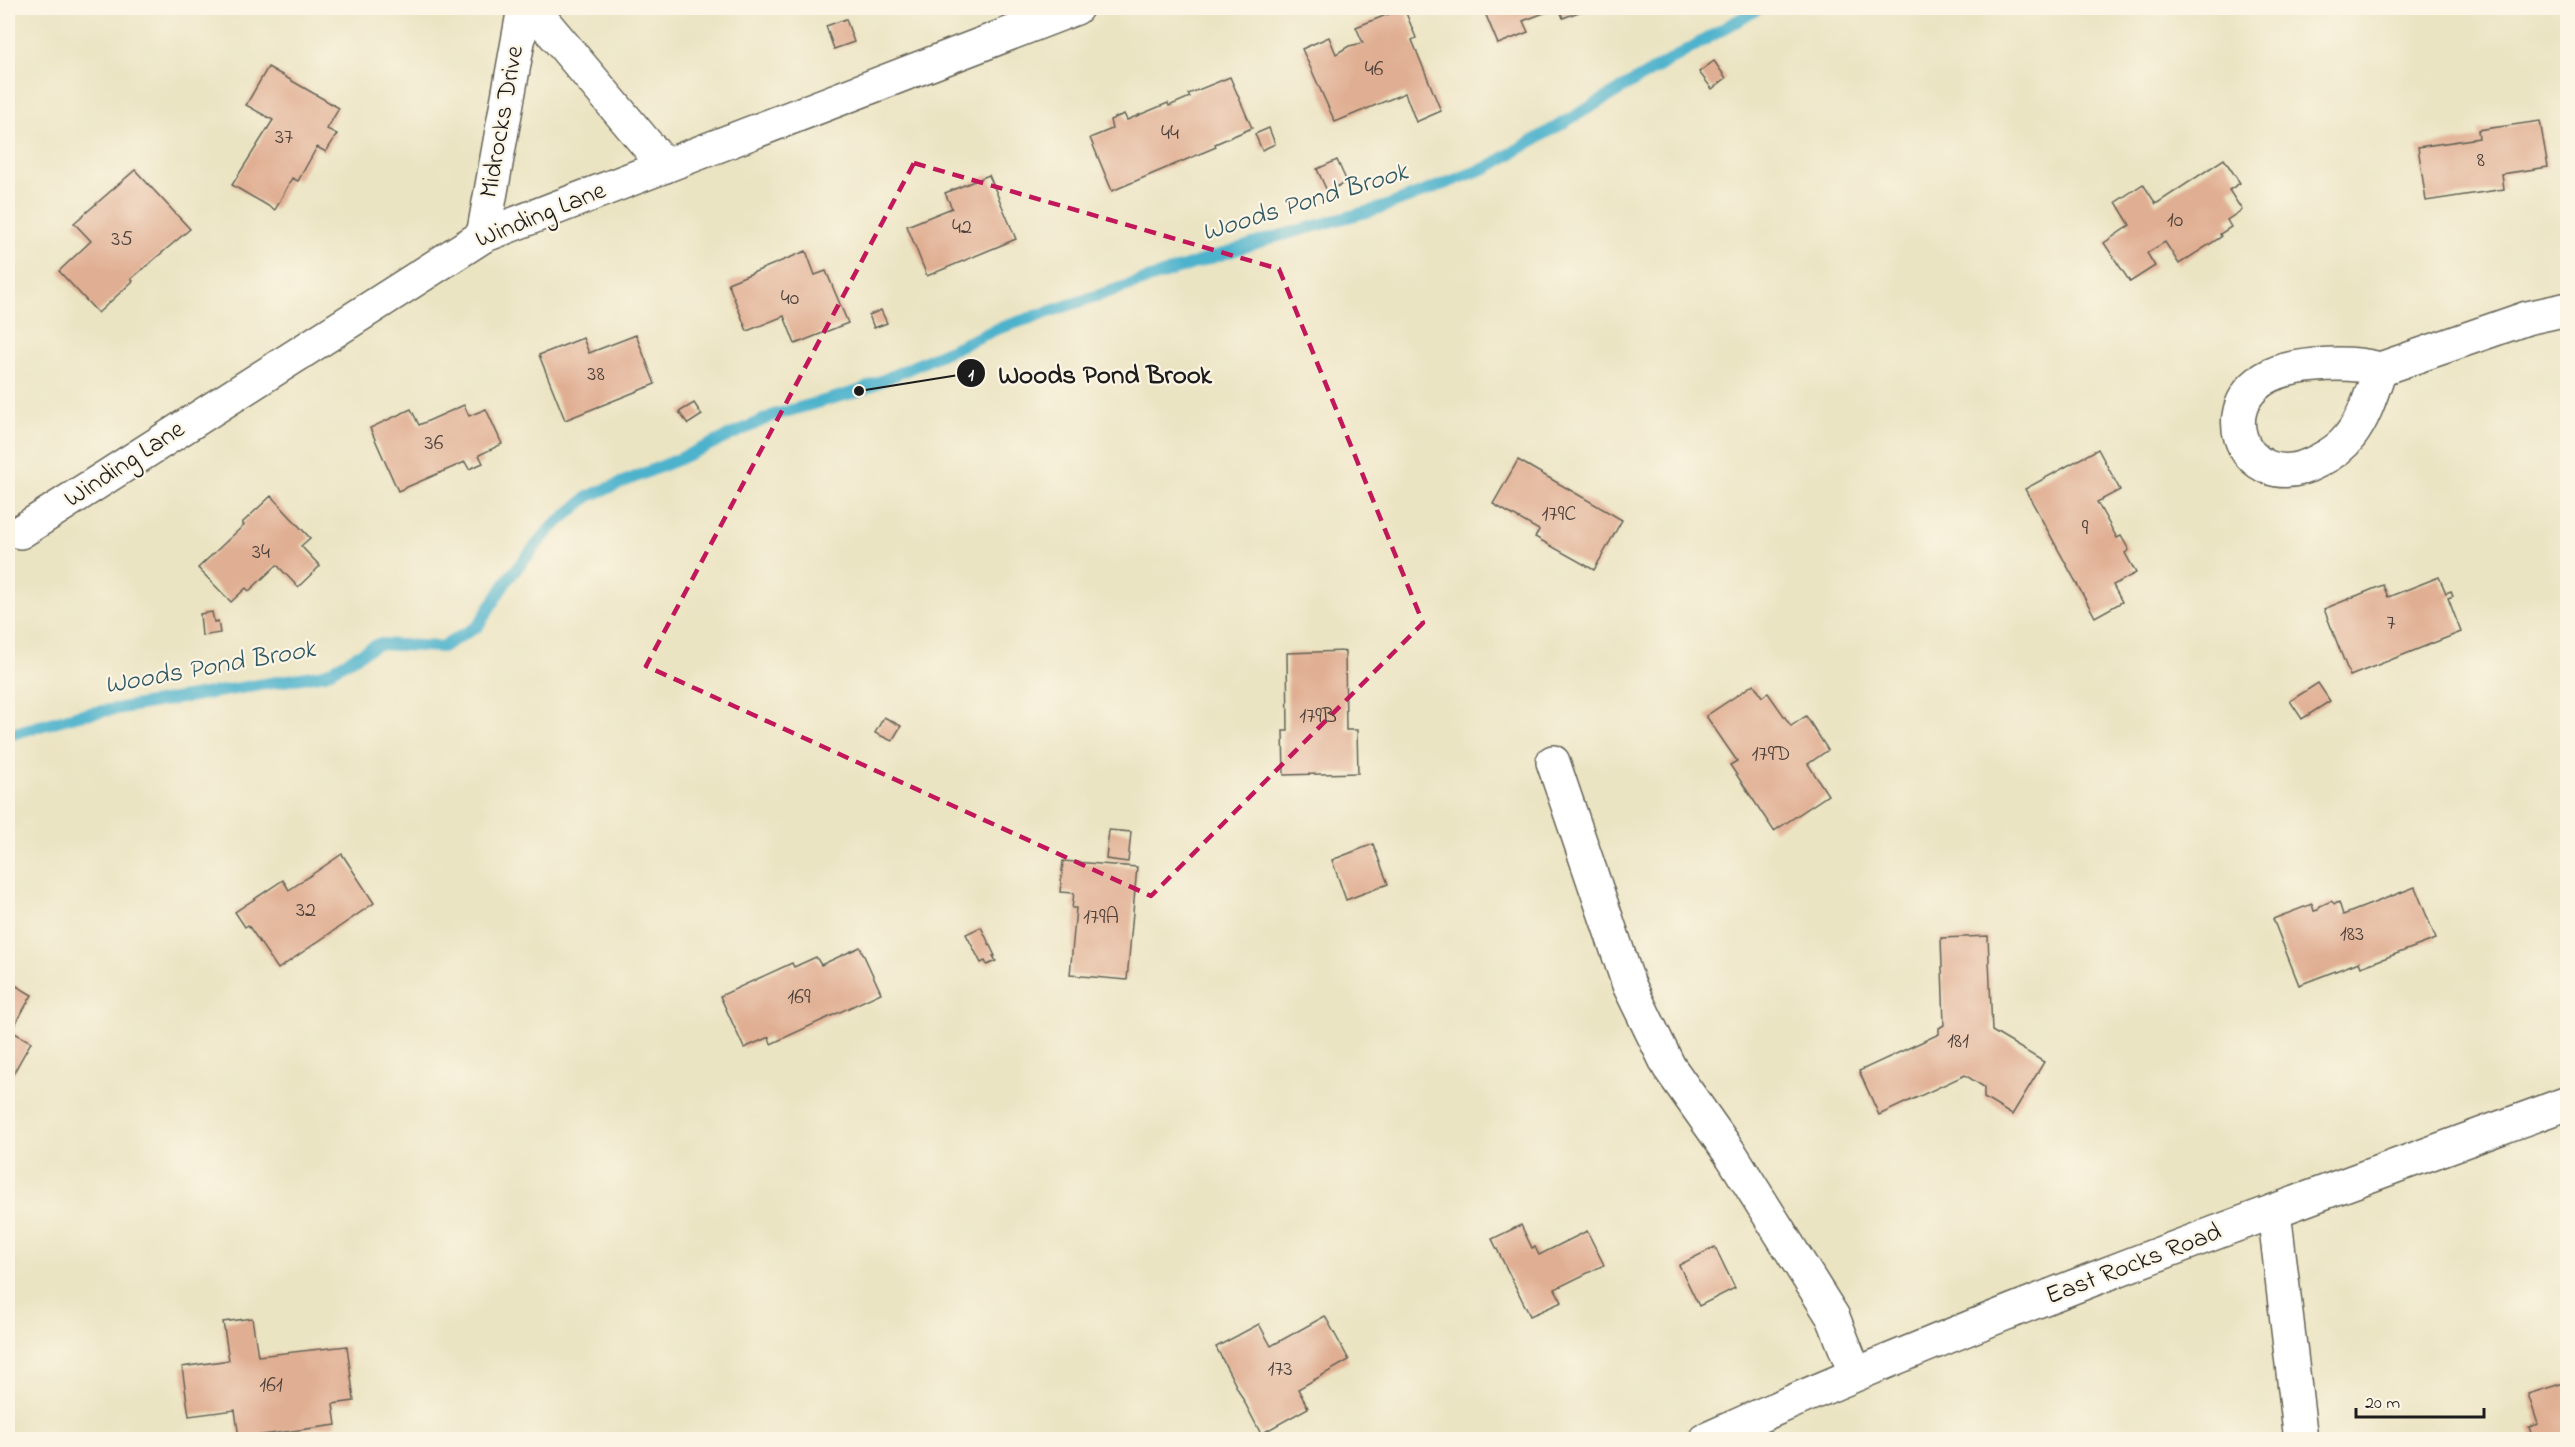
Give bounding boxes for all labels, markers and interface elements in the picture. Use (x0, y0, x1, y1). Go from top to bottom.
street label: Midrocks Drive (471, 43, 535, 201)
house number: 46 (1365, 54, 1384, 86)
house number: 44 (1161, 118, 1179, 150)
house number: 37 (275, 122, 293, 154)
house number: 8 (2477, 145, 2485, 177)
water label: Woods Pond Brook (1197, 153, 1414, 253)
street label: Winding Lane (470, 173, 612, 259)
house number: 10 (2167, 205, 2183, 237)
house number: 42 (952, 212, 972, 244)
house number: 35 (111, 224, 133, 256)
house number: 40 (781, 283, 799, 315)
callout: Woods Pond Brook (956, 351, 1223, 396)
text: Woods Pond Brook (998, 357, 1213, 396)
house number: 38 (587, 359, 605, 391)
text: 1 (968, 363, 974, 389)
street label: Winding Lane (57, 411, 193, 518)
house number: 36 (425, 428, 444, 460)
house number: 179C (1542, 499, 1576, 531)
house number: 9 (2082, 513, 2089, 545)
house number: 34 (252, 537, 270, 569)
house number: 7 (2386, 608, 2396, 640)
water label: Woods Pond Brook (101, 630, 320, 706)
house number: 179B (1299, 701, 1337, 733)
house number: 179D (1752, 739, 1790, 771)
house number: 32 (296, 895, 316, 927)
house number: 179A (1083, 902, 1119, 934)
house number: 183 (2340, 919, 2364, 951)
house number: 169 (787, 982, 811, 1014)
house number: 181 (1947, 1026, 1969, 1058)
street label: East Rocks Road (2041, 1214, 2228, 1316)
house number: 173 (1267, 1354, 1293, 1386)
house number: 161 (259, 1370, 283, 1402)
scale bar (2356, 1381, 2484, 1419)
text: 20 m (2365, 1391, 2400, 1417)

